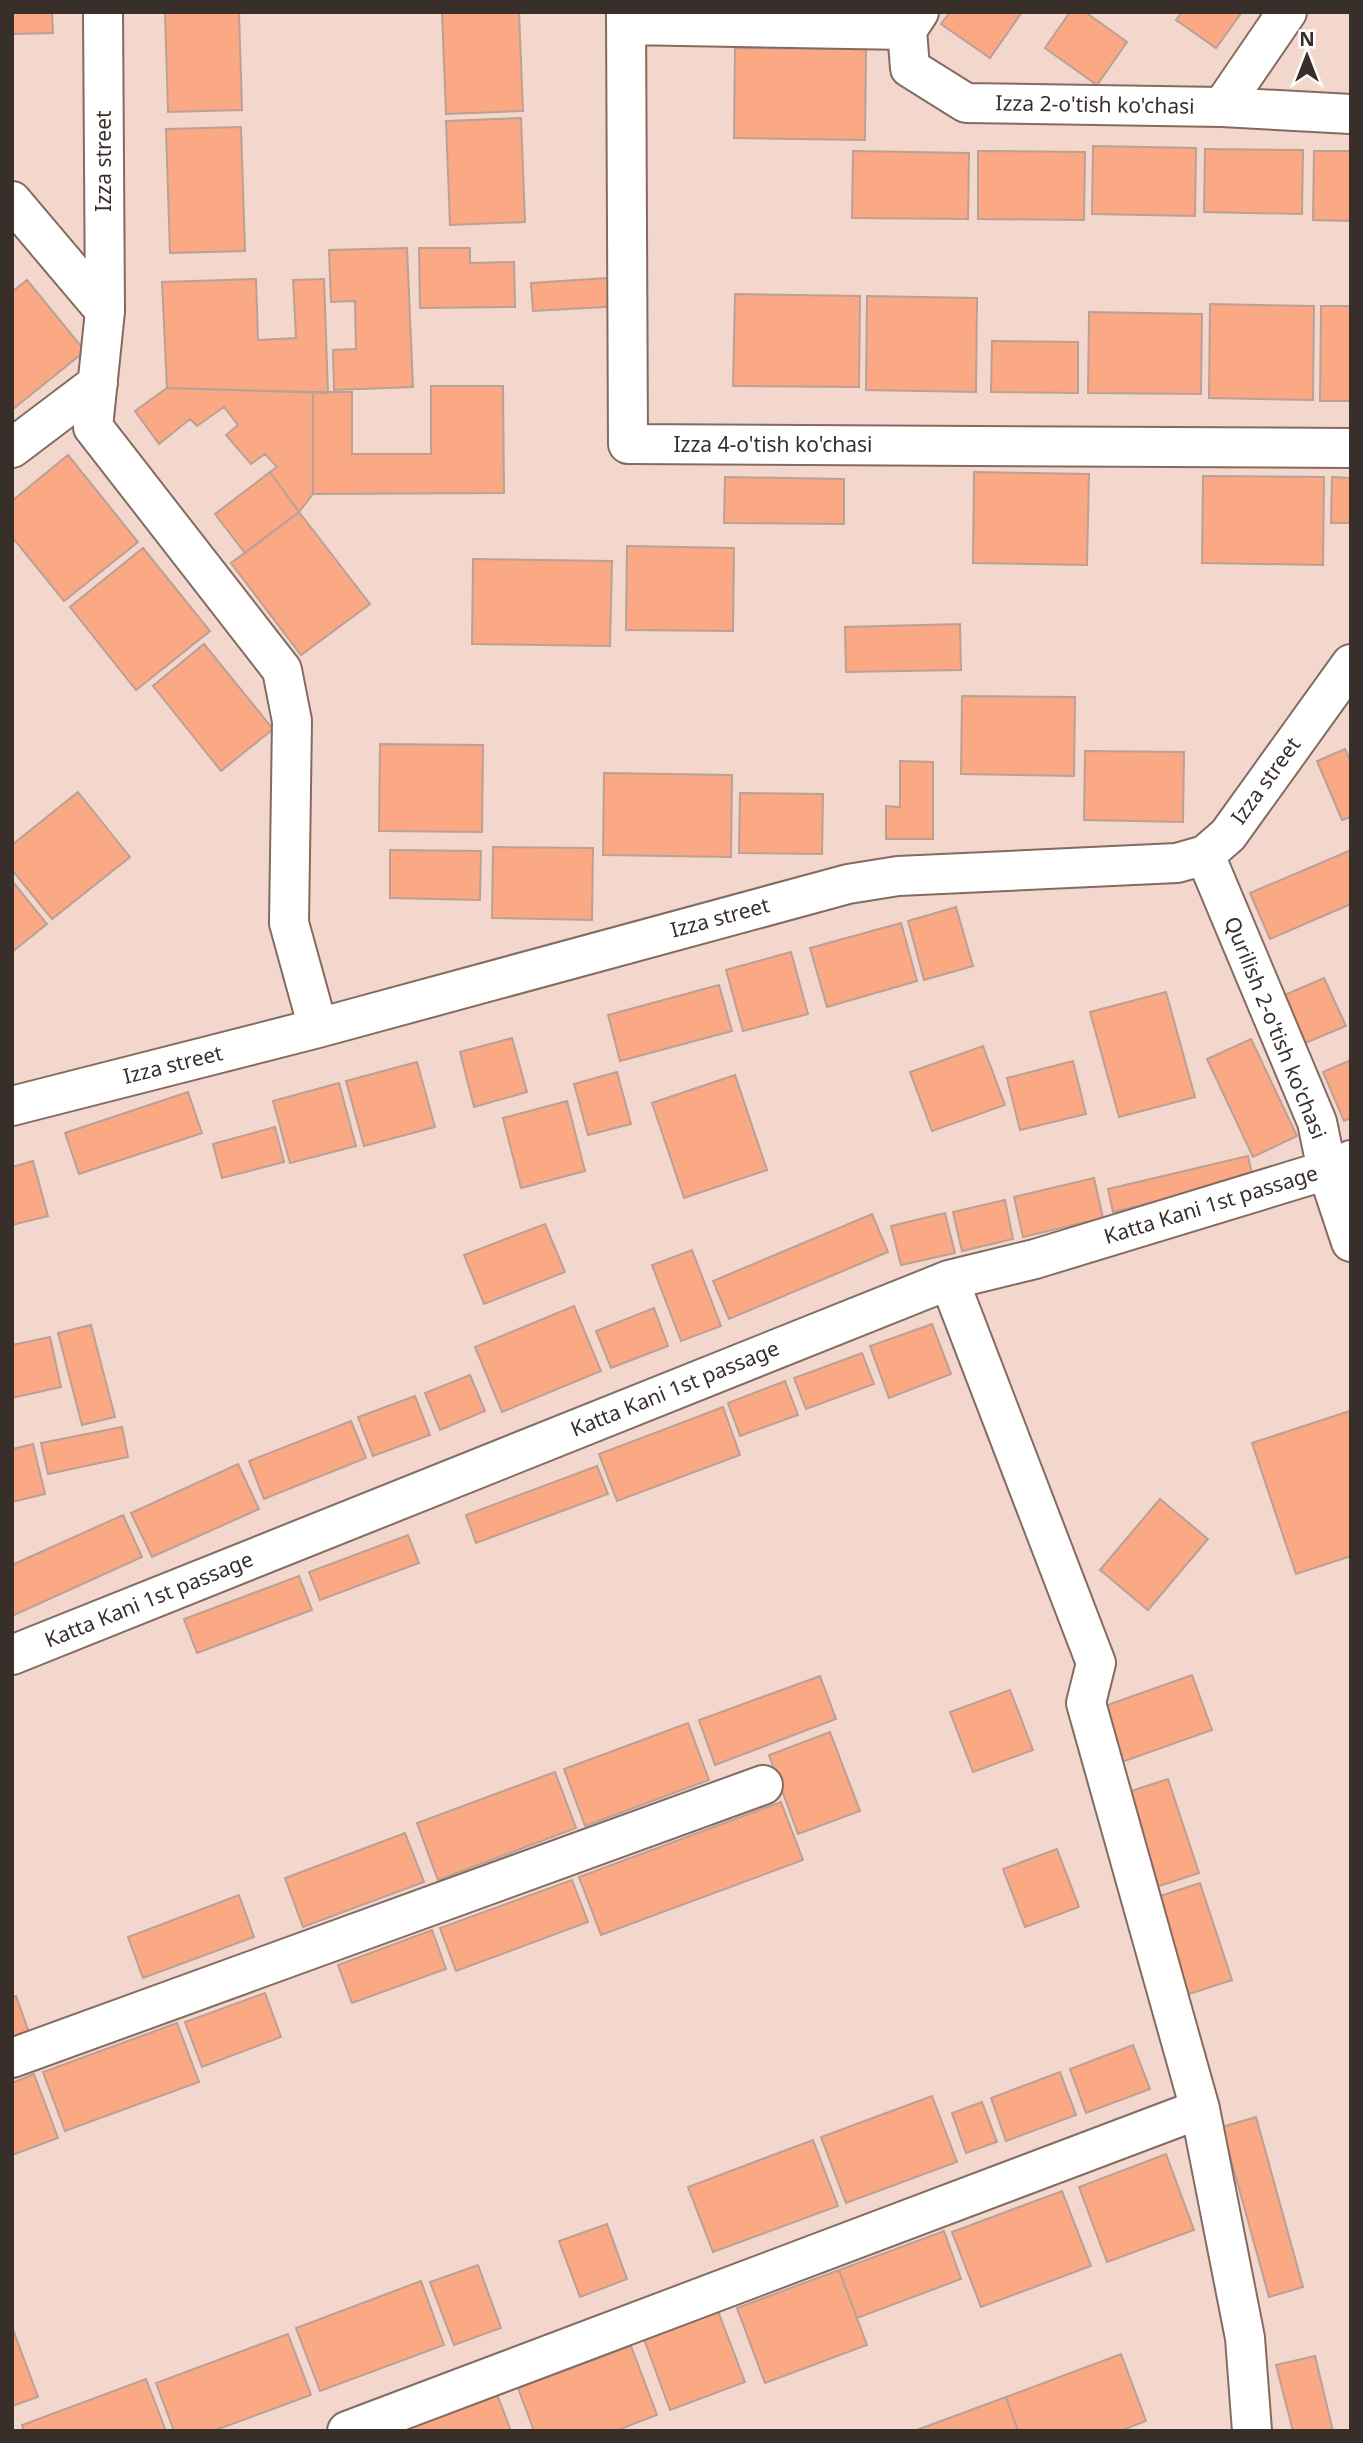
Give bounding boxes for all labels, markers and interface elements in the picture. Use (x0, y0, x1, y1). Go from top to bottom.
north arrow (1272, 21, 1342, 91)
text: N (1299, 26, 1315, 52)
street label: Izza 2-o'tish ko'chasi (995, 88, 1195, 120)
street label: Izza street (89, 110, 117, 212)
street label: Izza 4-o'tish ko'chasi (673, 430, 873, 458)
street label: Izza street (1224, 731, 1307, 830)
street label: Izza street (667, 890, 773, 944)
street label: Qurilish 2-o'tish ko'chasi (1218, 912, 1333, 1143)
street label: Izza street (120, 1038, 226, 1090)
street label: Katta Kani 1st passage (1100, 1158, 1321, 1250)
street label: Katta Kani 1st passage (566, 1333, 783, 1443)
street label: Katta Kani 1st passage (40, 1544, 257, 1654)

